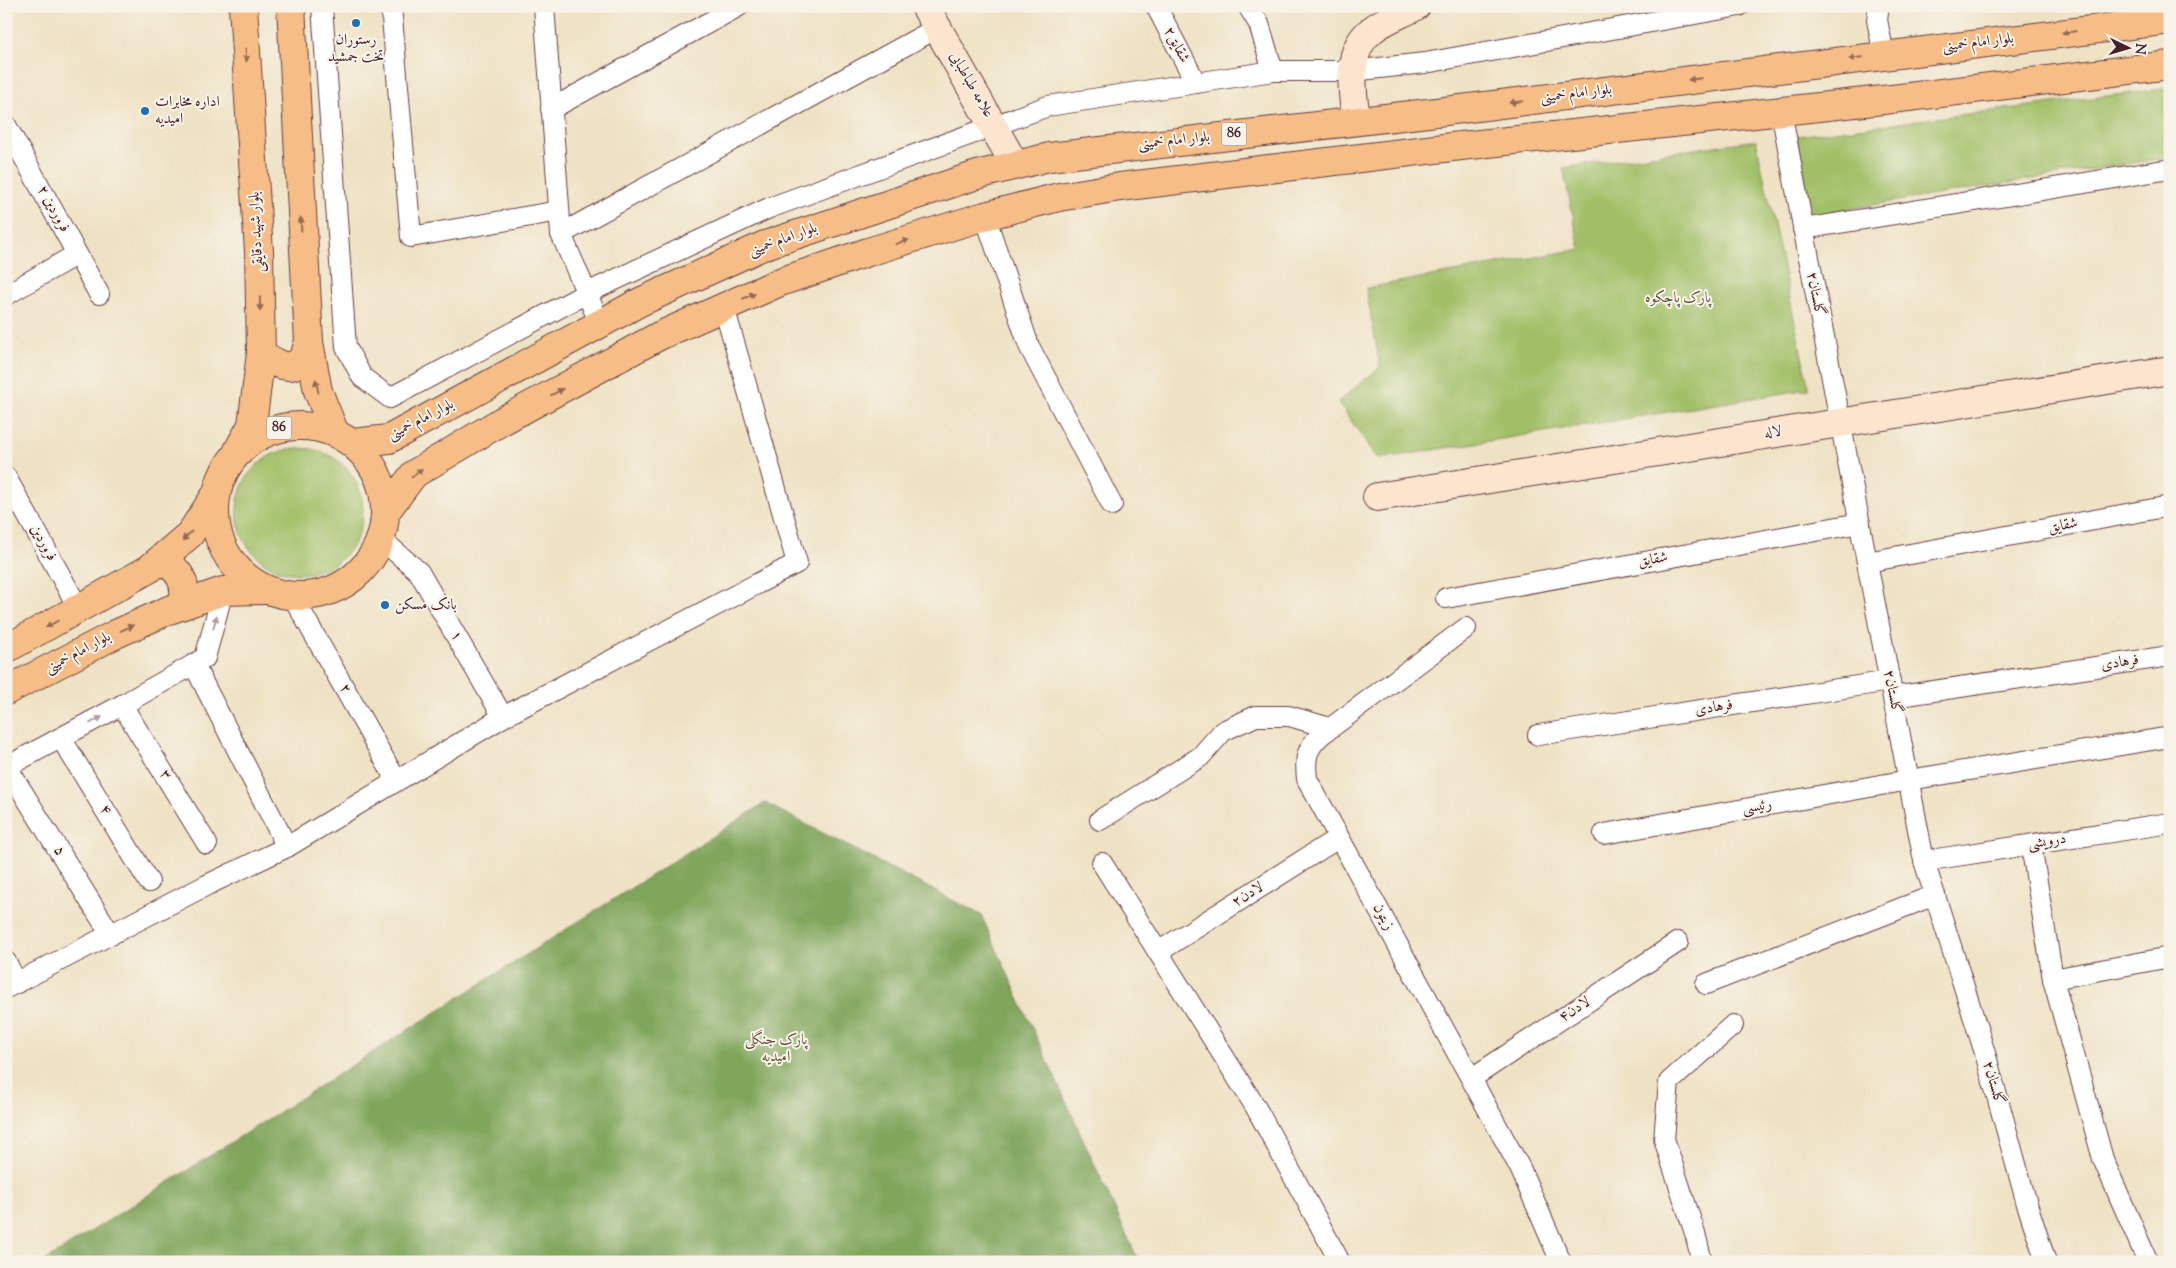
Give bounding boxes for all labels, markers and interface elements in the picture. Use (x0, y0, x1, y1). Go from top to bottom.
marker: رستوران تخت جمشید (350, 17, 362, 29)
north arrow (2104, 22, 2154, 72)
street label: شقایق۲ (1158, 23, 1194, 67)
street label: بلوار امام خمینی (1941, 28, 2015, 59)
one-way arrow (2061, 28, 2077, 36)
place label: رستوران تخت جمشید (328, 30, 384, 68)
text: N (2129, 43, 2149, 55)
one-way arrow (243, 47, 251, 63)
street label: علامه طباطبایی (944, 48, 998, 122)
one-way arrow (1848, 55, 1864, 63)
one-way arrow (1686, 75, 1702, 83)
street label: بلوار امام خمینی (1539, 79, 1613, 110)
place label: اداره مخابرات امیدیه (155, 92, 220, 130)
one-way arrow (1508, 98, 1524, 106)
marker: اداره مخابرات امیدیه (139, 105, 151, 117)
road number: 86 (1222, 122, 1246, 146)
street label: بلوار امام خمینی (1137, 127, 1211, 156)
street label: فروردین ۲ (31, 182, 75, 236)
street label: بلوار شهید دقایقی (244, 191, 270, 273)
one-way arrow (297, 216, 305, 232)
street label: بلوار امام خمینی (746, 218, 821, 263)
one-way arrow (895, 237, 910, 245)
street label: گلستان۲ (1800, 270, 1830, 318)
park label: پارک پاچکوه (1645, 288, 1712, 309)
one-way arrow (742, 292, 756, 300)
one-way arrow (257, 297, 265, 313)
one-way arrow (313, 378, 321, 393)
one-way arrow (550, 388, 564, 396)
street label: بلوار امام خمینی (384, 394, 458, 447)
road number: 86 (266, 416, 292, 439)
street label: لاله (1763, 421, 1783, 445)
one-way arrow (410, 468, 423, 479)
street label: شقایق (2046, 513, 2080, 539)
street label: فروردین (24, 521, 62, 565)
one-way arrow (181, 530, 193, 542)
street label: شقایق (1637, 547, 1669, 573)
place label: بانک مسکن (395, 595, 457, 616)
marker: بانک مسکن (379, 599, 391, 611)
one-way arrow (211, 615, 219, 630)
one-way arrow (44, 620, 59, 628)
one-way arrow (120, 624, 134, 632)
street label: بلوار امام خمینی (41, 627, 115, 680)
street label: ۱ (445, 627, 467, 645)
street label: فرهادی (2100, 650, 2140, 676)
street label: گلستان۲ (1877, 668, 1907, 716)
street label: ۲ (334, 680, 356, 698)
street label: فرهادی (1694, 695, 1734, 721)
one-way arrow (88, 716, 103, 724)
street label: ۳ (154, 766, 176, 784)
street label: رئیسی (1740, 794, 1774, 820)
street label: ۴ (94, 801, 116, 819)
street label: درویشی (2026, 829, 2068, 855)
street label: ۵ (48, 842, 70, 860)
street label: لادن۲ (1228, 877, 1268, 913)
street label: زیتون (1367, 900, 1399, 934)
street label: لادن۴ (1555, 992, 1595, 1028)
park label: پارک جنگلی امیدیه (745, 1029, 808, 1068)
street label: گلستان۲ (1977, 1059, 2009, 1107)

